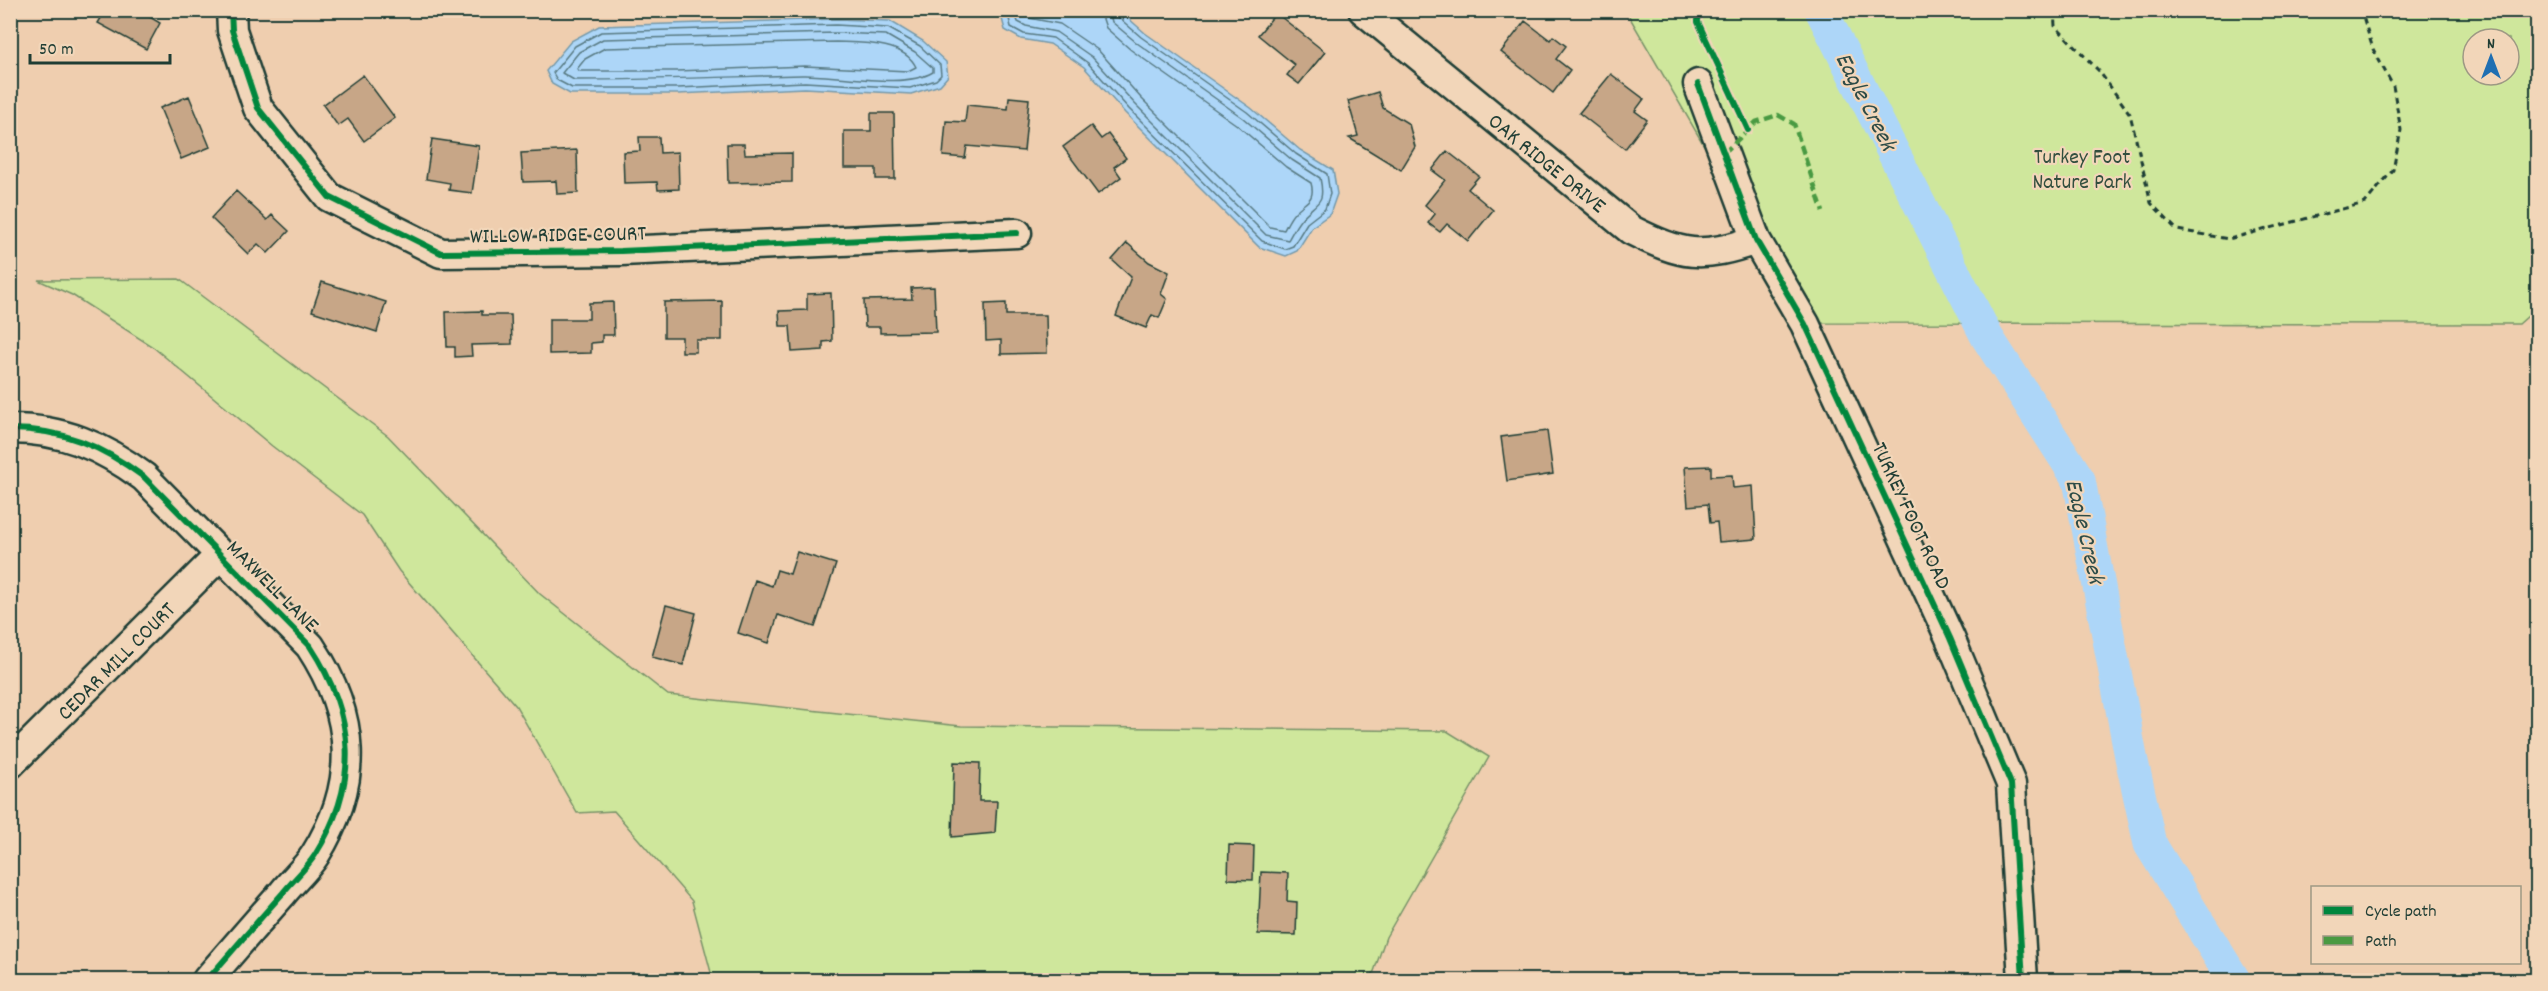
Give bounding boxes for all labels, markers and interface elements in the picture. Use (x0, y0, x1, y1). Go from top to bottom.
scale bar (30, 27, 170, 65)
north arrow (2461, 27, 2521, 87)
text: N (2487, 33, 2495, 56)
text: 50 m (39, 38, 74, 63)
water label: Eagle Creek (1825, 47, 1905, 159)
street label: OAK RIDGE DRIVE (1480, 107, 1612, 222)
park label: Turkey Foot Nature Park (2032, 143, 2132, 199)
street label: WILLOW RIDGE COURT (470, 219, 647, 254)
street label: TURKEY FOOT ROAD (1862, 438, 1957, 595)
water label: Eagle Creek (2055, 476, 2112, 589)
street label: MAXWELL LANE (218, 534, 325, 641)
street label: CEDAR MILL COURT (51, 596, 184, 729)
legend (2311, 886, 2521, 964)
text: Cycle path (2365, 900, 2436, 925)
text: Path (2365, 930, 2397, 955)

